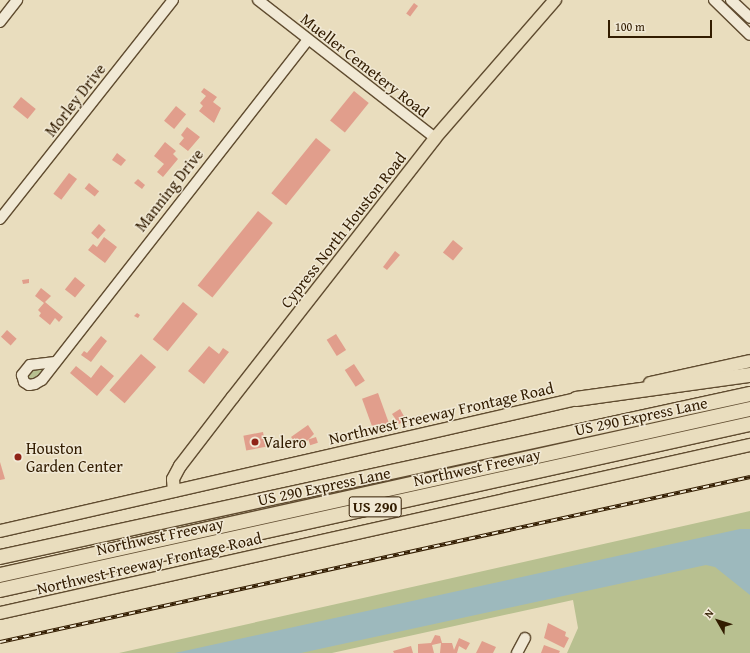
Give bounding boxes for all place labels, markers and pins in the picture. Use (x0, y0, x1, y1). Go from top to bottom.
place label: Valero (263, 432, 307, 452)
marker: Valero (250, 437, 260, 447)
place label: Houston Garden Center (26, 438, 123, 476)
marker: Houston Garden Center (13, 452, 23, 462)

